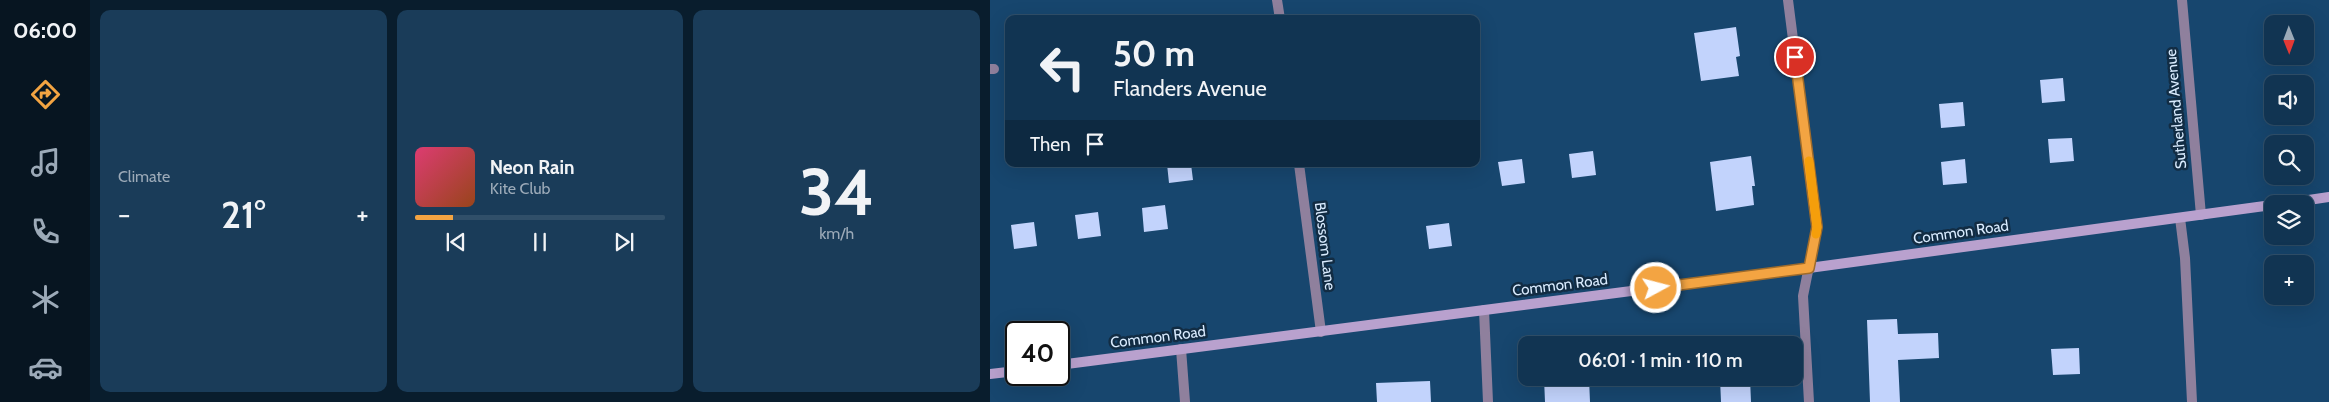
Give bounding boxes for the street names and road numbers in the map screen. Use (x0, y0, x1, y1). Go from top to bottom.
street label: Sutherland Avenue (2162, 48, 2190, 170)
street label: Blossom Lane (1311, 201, 1339, 291)
street label: Common Road (1912, 216, 2010, 248)
street label: Common Road (1511, 270, 1609, 300)
street label: Common Road (1109, 322, 1207, 352)

